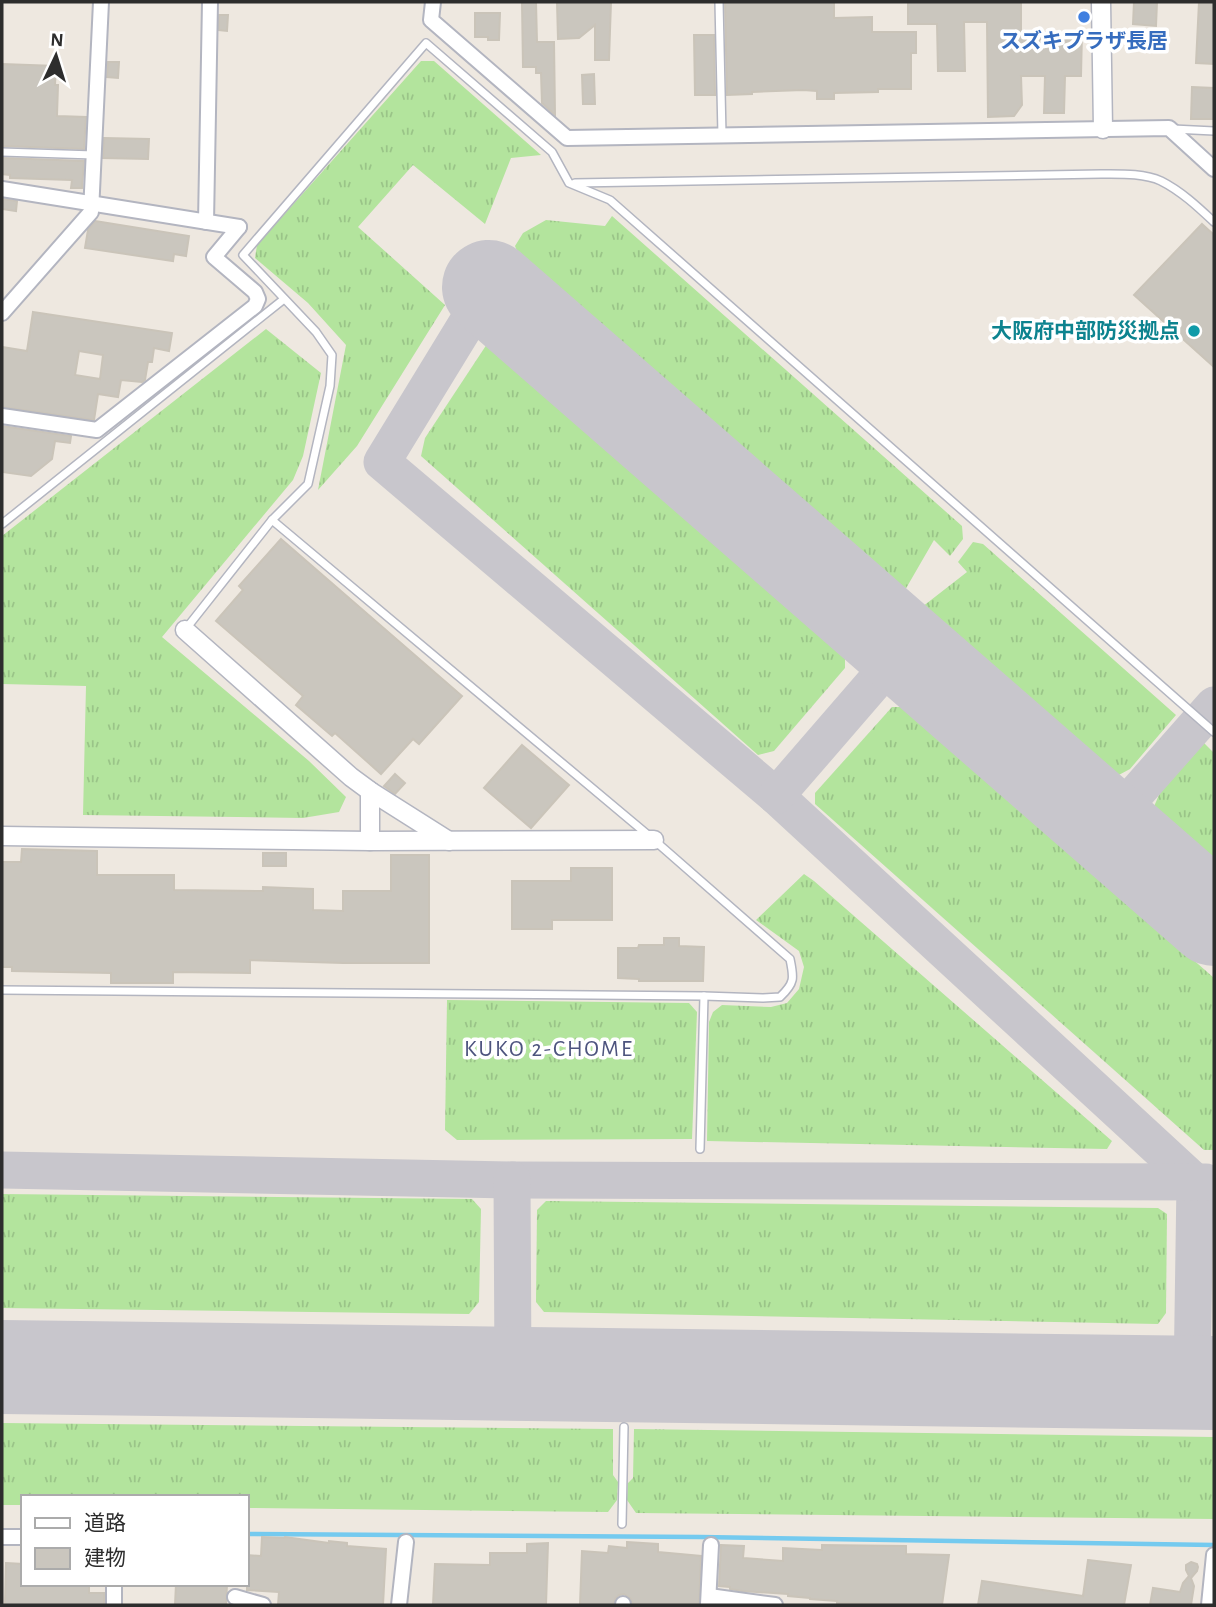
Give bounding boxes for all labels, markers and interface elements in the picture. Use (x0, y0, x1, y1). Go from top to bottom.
marker: スズキプラザ長居 (1076, 9, 1092, 25)
north arrow (21, 21, 91, 91)
place label: スズキプラザ長居 (1000, 29, 1168, 52)
text: N (50, 31, 64, 50)
place label: 大阪府中部防災拠点 (991, 320, 1180, 342)
marker: 大阪府中部防災拠点 (1186, 323, 1202, 339)
district label: KUKO 2-CHOME (464, 1038, 634, 1061)
legend (21, 1495, 248, 1586)
text: 道路 (84, 1512, 126, 1534)
text: 建物 (84, 1547, 126, 1569)

